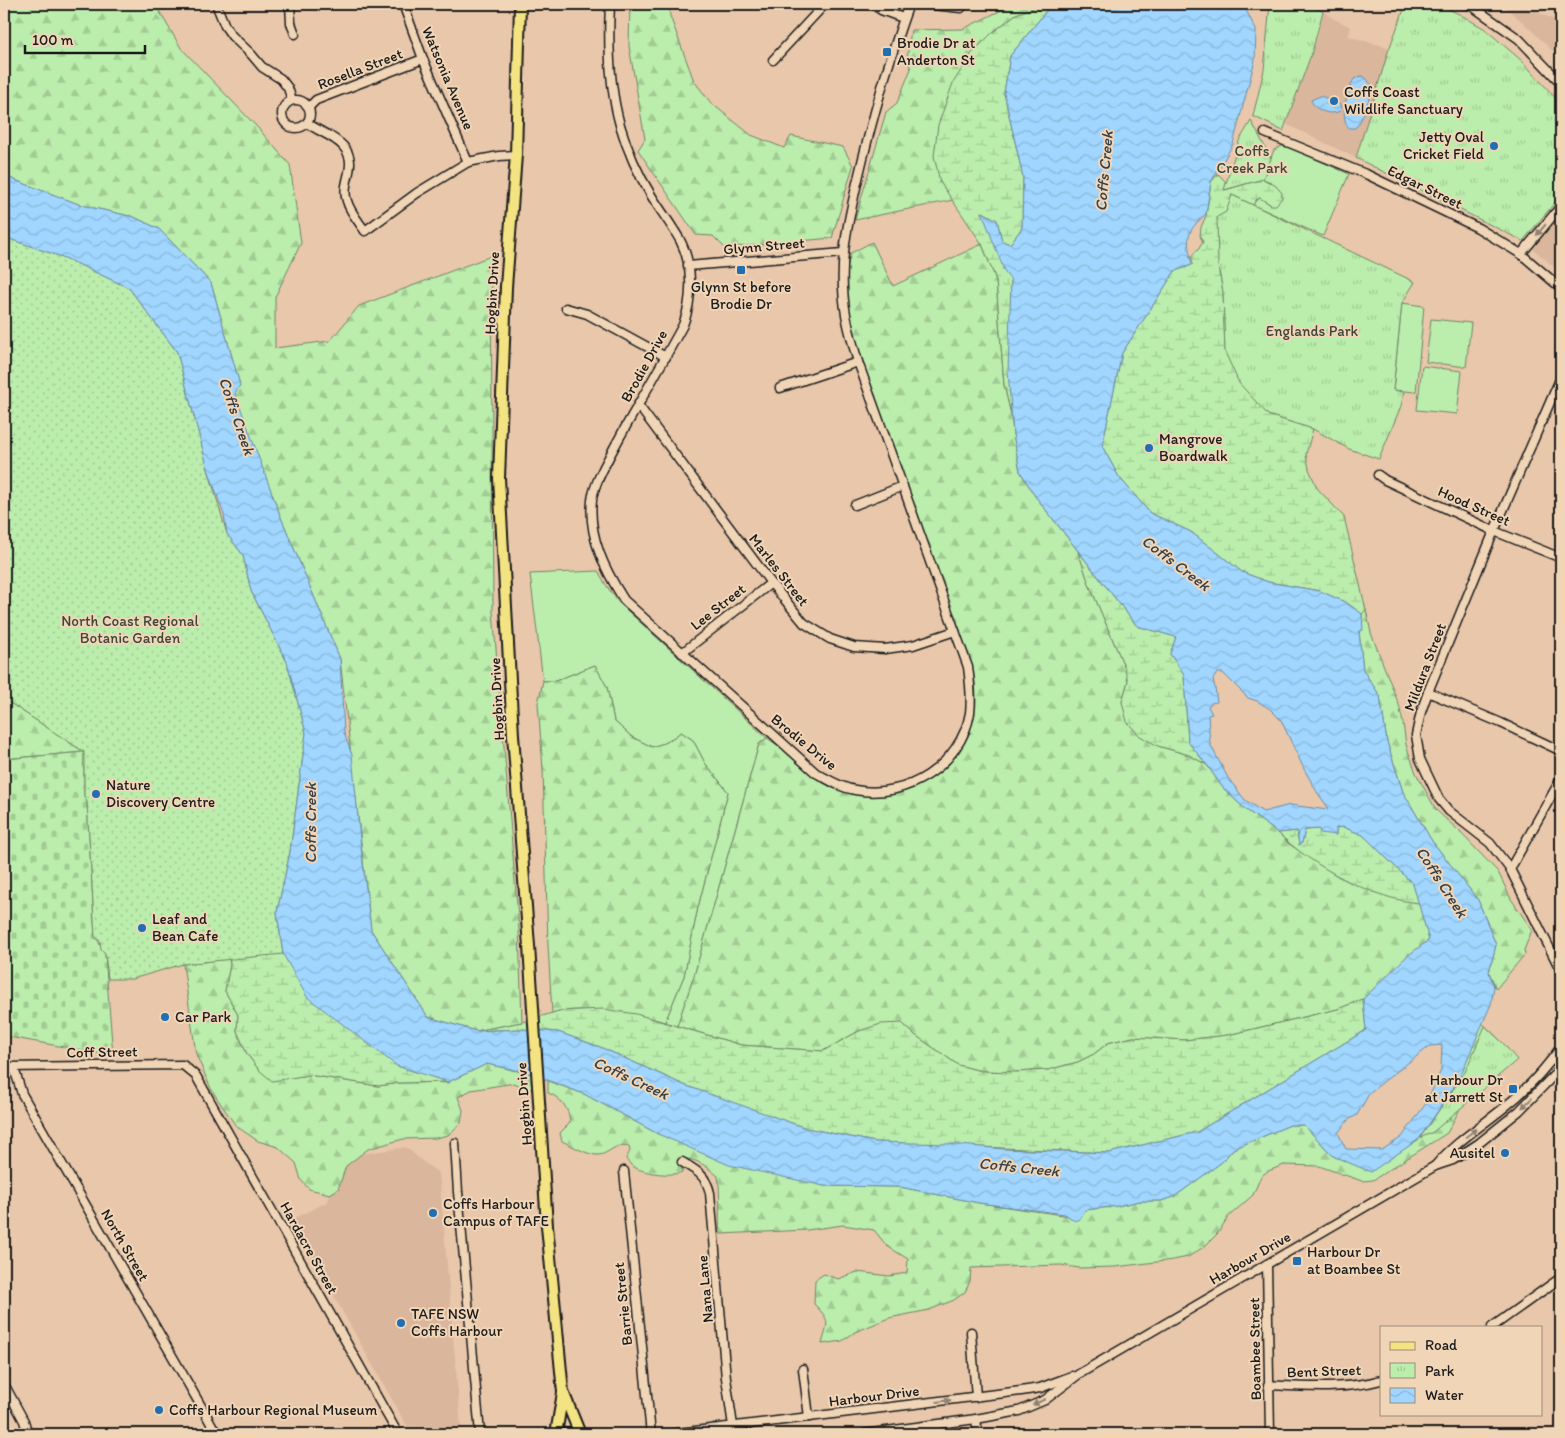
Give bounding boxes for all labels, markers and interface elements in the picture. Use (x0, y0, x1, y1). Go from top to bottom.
scale bar (25, 22, 145, 54)
street label: Watsonia Avenue (418, 24, 478, 132)
text: 100 m (32, 31, 74, 49)
place label: Brodie Dr at Anderton St (897, 34, 976, 69)
street label: Rosella Street (315, 44, 405, 93)
marker: Brodie Dr at Anderton St (881, 46, 893, 58)
place label: Coffs Coast Wildlife Sanctuary (1344, 83, 1463, 118)
marker: Coffs Coast Wildlife Sanctuary (1328, 95, 1340, 107)
place label: Jetty Oval Cricket Field (1403, 128, 1485, 163)
water label: Coffs Creek (1091, 129, 1117, 212)
marker: Jetty Oval Cricket Field (1488, 140, 1500, 152)
park label: Coffs Creek Park (1217, 142, 1288, 177)
street label: Edgar Street (1385, 161, 1466, 213)
one-way arrow (1536, 224, 1547, 236)
street label: Glynn Street (722, 233, 806, 259)
street label: Hogbin Drive (481, 251, 503, 335)
marker: Glynn St before Brodie Dr (735, 264, 747, 276)
place label: Glynn St before Brodie Dr (691, 278, 791, 313)
park label: Englands Park (1266, 322, 1359, 340)
street label: Brodie Drive (617, 327, 671, 405)
water label: Coffs Creek (215, 375, 259, 458)
place label: Mangrove Boardwalk (1159, 430, 1228, 465)
marker: Mangrove Boardwalk (1143, 442, 1155, 454)
street label: Hood Street (1435, 482, 1513, 530)
street label: Marles Street (745, 530, 813, 610)
water label: Coffs Creek (1138, 531, 1215, 595)
street label: Lee Street (687, 580, 749, 634)
park label: North Coast Regional Botanic Garden (61, 612, 200, 647)
street label: Mildura Street (1400, 620, 1450, 714)
street label: Hogbin Drive (486, 657, 508, 741)
street label: Brodie Drive (767, 710, 841, 774)
place label: Nature Discovery Centre (106, 776, 215, 811)
water label: Coffs Creek (301, 782, 320, 863)
marker: Nature Discovery Centre (90, 788, 102, 800)
water label: Coffs Creek (1412, 843, 1472, 922)
place label: Leaf and Bean Cafe (152, 910, 218, 945)
marker: Leaf and Bean Cafe (136, 922, 148, 934)
place label: Car Park (175, 1008, 231, 1026)
marker: Car Park (159, 1011, 171, 1023)
street label: Coff Street (66, 1042, 138, 1062)
water label: Coffs Creek (590, 1052, 672, 1104)
street label: Hogbin Drive (512, 1062, 536, 1146)
place label: Harbour Dr at Jarrett St (1425, 1071, 1503, 1106)
marker: Harbour Dr at Jarrett St (1507, 1083, 1519, 1095)
one-way arrow (1521, 1097, 1533, 1109)
one-way arrow (1464, 1128, 1477, 1139)
place label: Ausitel (1450, 1144, 1496, 1162)
marker: Ausitel (1499, 1147, 1511, 1159)
water label: Coffs Creek (978, 1153, 1061, 1181)
place label: Coffs Harbour Campus of TAFE (443, 1195, 549, 1230)
street label: Hardacre Street (276, 1199, 342, 1298)
street label: North Street (97, 1206, 153, 1285)
marker: Coffs Harbour Campus of TAFE (427, 1207, 439, 1219)
street label: Harbour Drive (1206, 1227, 1294, 1289)
place label: Harbour Dr at Boambee St (1307, 1243, 1401, 1278)
street label: Nana Lane (693, 1255, 717, 1323)
marker: Harbour Dr at Boambee St (1291, 1255, 1303, 1267)
street label: Barrie Street (610, 1261, 636, 1346)
street label: Boambee Street (1245, 1297, 1265, 1401)
place label: TAFE NSW Coffs Harbour (411, 1305, 502, 1340)
marker: TAFE NSW Coffs Harbour (395, 1317, 407, 1329)
legend (1380, 1326, 1542, 1416)
text: Road (1425, 1336, 1458, 1354)
street label: Bent Street (1287, 1361, 1362, 1381)
text: Park (1425, 1362, 1455, 1380)
street label: Harbour Drive (828, 1382, 920, 1410)
text: Water (1425, 1386, 1464, 1404)
one-way arrow (936, 1397, 952, 1405)
one-way arrow (1032, 1398, 1046, 1406)
place label: Coffs Harbour Regional Museum (169, 1401, 378, 1419)
marker: Coffs Harbour Regional Museum (153, 1404, 165, 1416)

